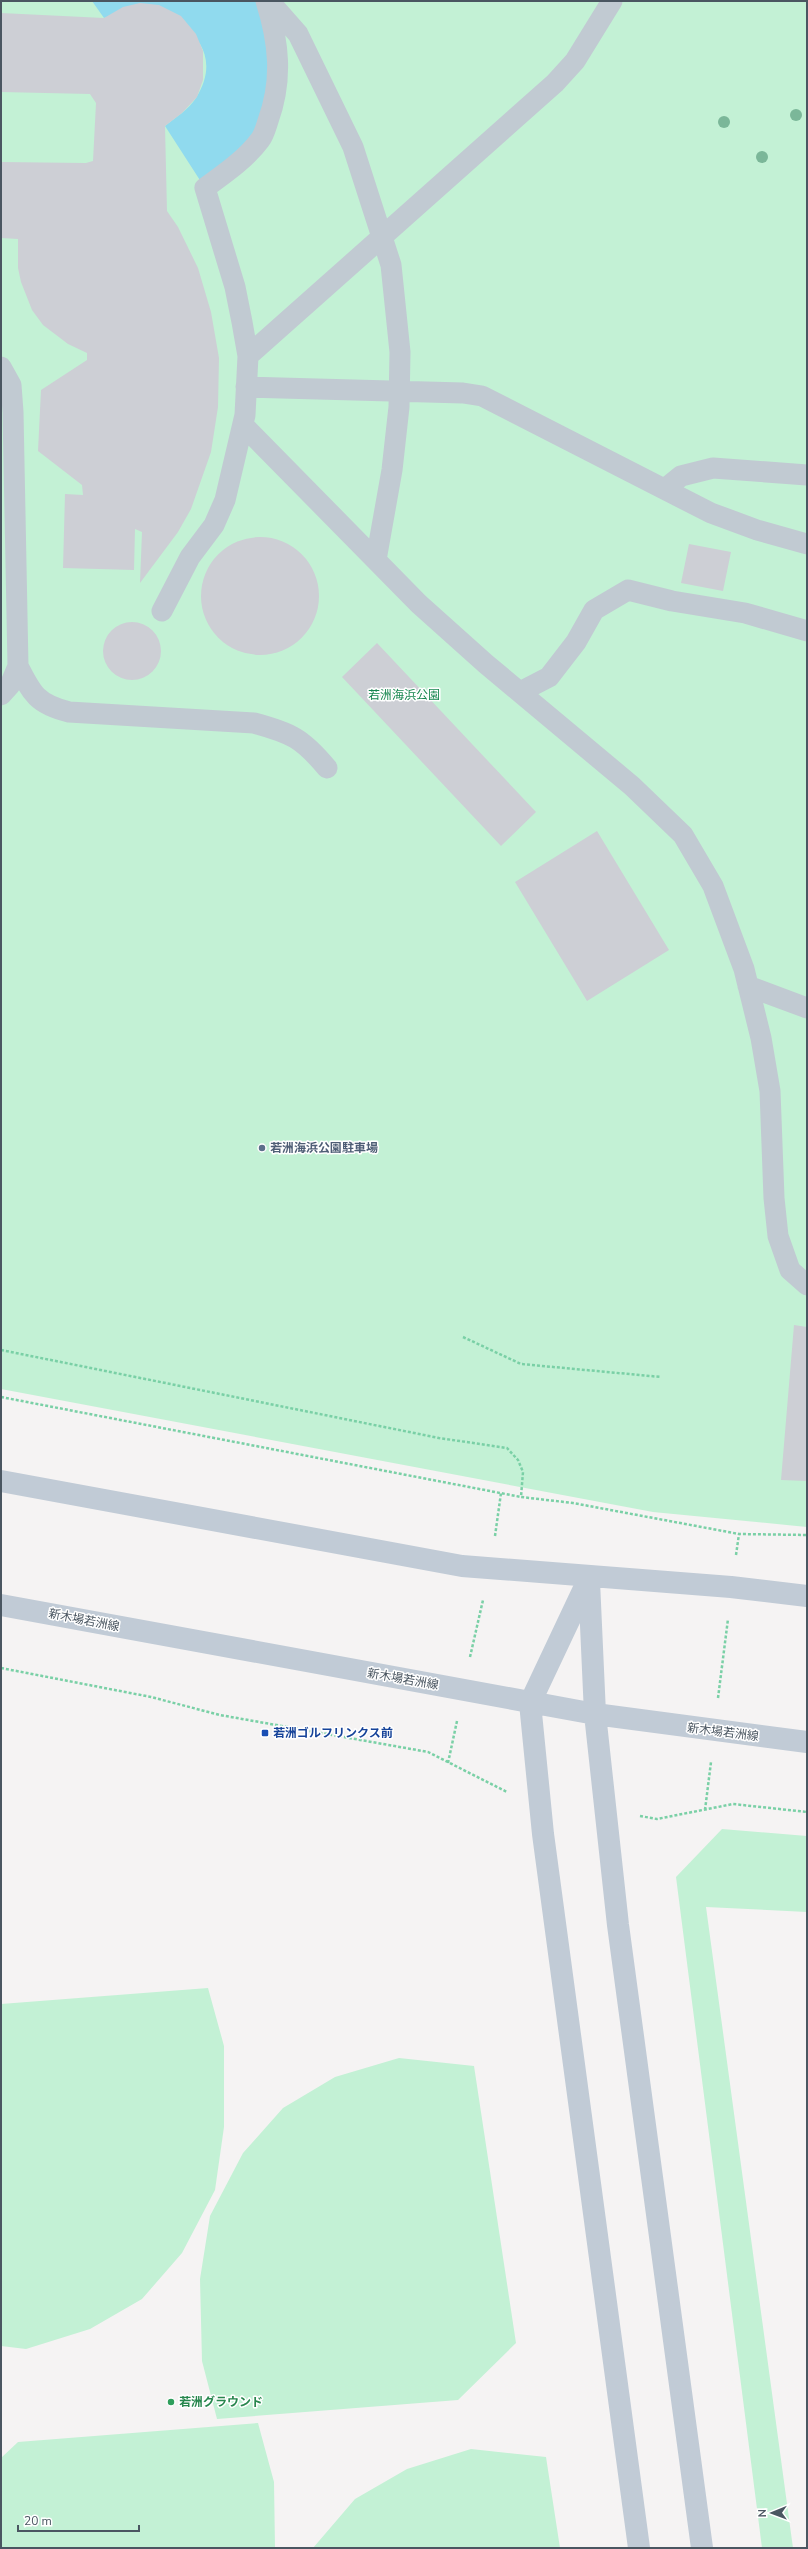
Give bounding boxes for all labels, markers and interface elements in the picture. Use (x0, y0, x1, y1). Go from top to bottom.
park label: 若洲海浜公園 (368, 687, 440, 703)
place label: 若洲海浜公園駐車場 (270, 1140, 378, 1156)
marker: 若洲海浜公園駐車場 (257, 1143, 267, 1153)
street label: 新木場若洲線 (47, 1605, 121, 1635)
street label: 新木場若洲線 (366, 1665, 440, 1693)
street label: 新木場若洲線 (686, 1720, 760, 1744)
place label: 若洲ゴルフリンクス前 (273, 1725, 393, 1741)
marker: 若洲ゴルフリンクス前 (260, 1728, 270, 1738)
place label: 若洲グラウンド (179, 2394, 263, 2410)
marker: 若洲グラウンド (166, 2397, 176, 2407)
north arrow (752, 2493, 792, 2533)
scale bar (18, 2507, 139, 2533)
text: N (755, 2509, 770, 2517)
text: 20 m (24, 2513, 52, 2529)

